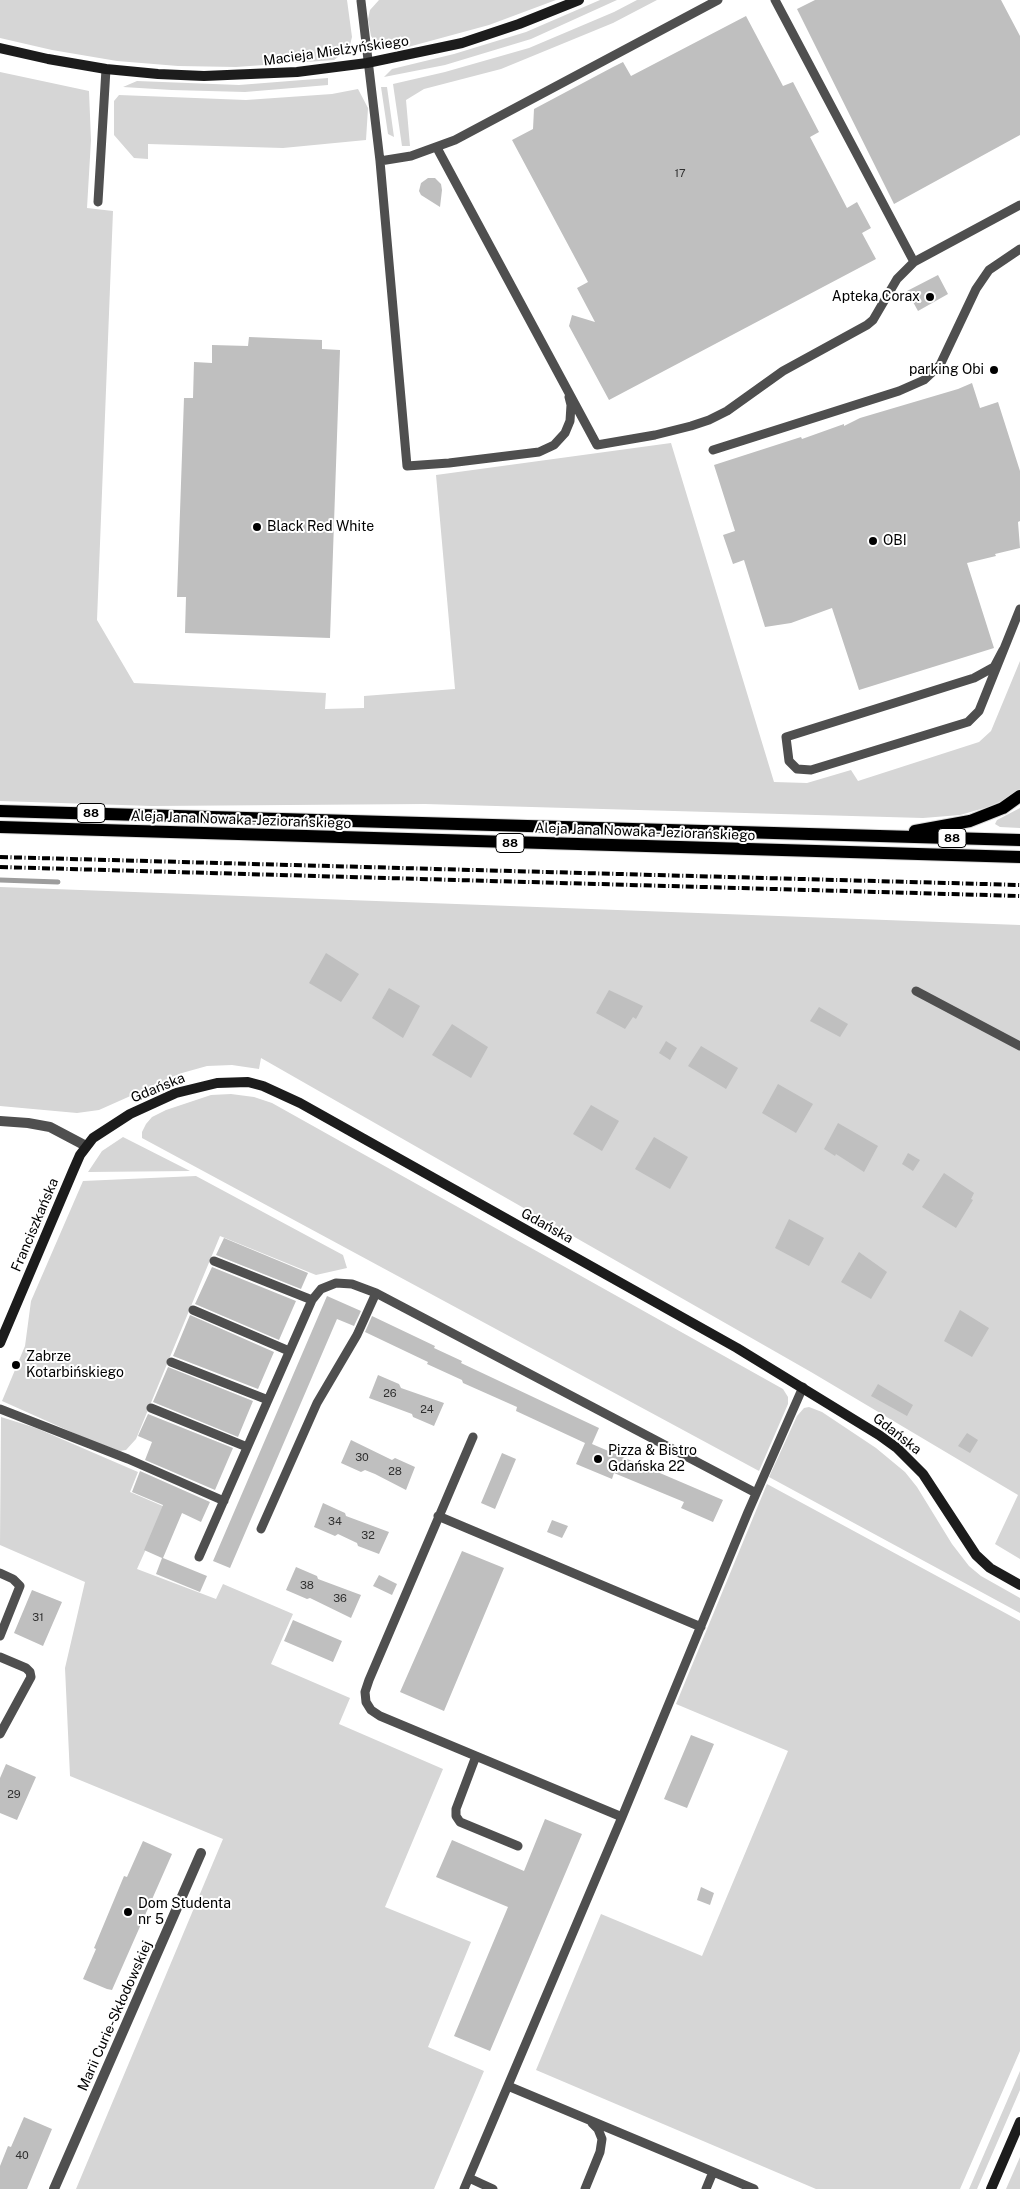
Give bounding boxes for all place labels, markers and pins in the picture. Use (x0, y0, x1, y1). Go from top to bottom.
place label: Apteka Corax (832, 289, 920, 305)
marker: Apteka Corax (924, 291, 936, 303)
place label: parking Obi (909, 362, 984, 378)
marker: parking Obi (988, 364, 1000, 376)
place label: Black Red White (267, 519, 374, 535)
marker: Black Red White (251, 521, 263, 533)
place label: OBI (883, 533, 907, 549)
marker: OBI (867, 535, 879, 547)
place label: Zabrze Kotarbińskiego (26, 1349, 124, 1381)
marker: Zabrze Kotarbińskiego (10, 1359, 22, 1371)
place label: Pizza & Bistro Gdańska 22 (608, 1443, 697, 1475)
marker: Pizza & Bistro Gdańska 22 (592, 1453, 604, 1465)
place label: Dom Studenta nr 5 (138, 1896, 231, 1928)
marker: Dom Studenta nr 5 (122, 1906, 134, 1918)

